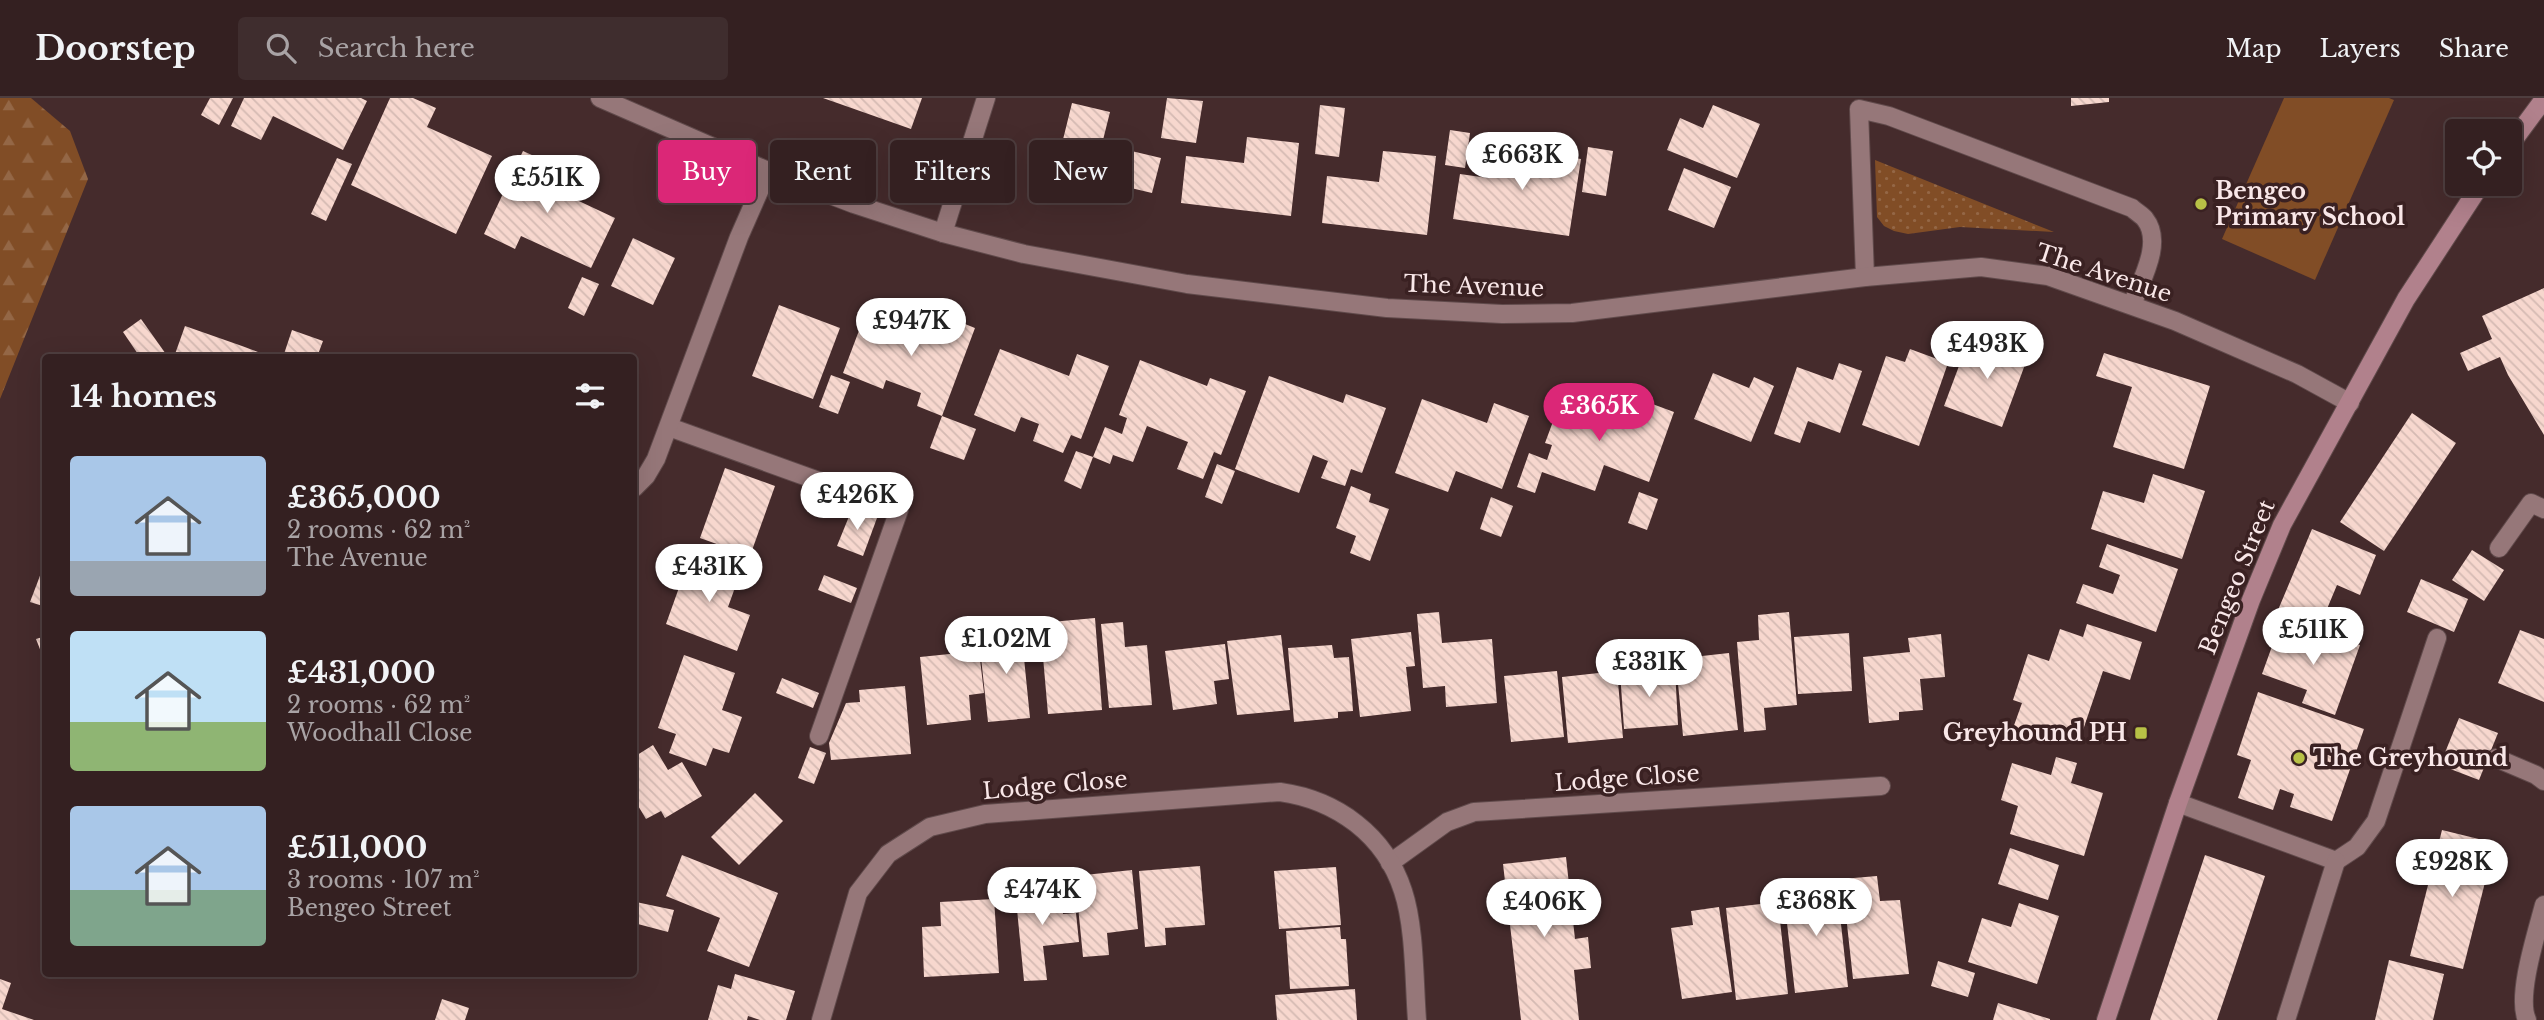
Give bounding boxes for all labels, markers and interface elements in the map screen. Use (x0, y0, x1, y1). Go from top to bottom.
search box (238, 17, 728, 80)
text: Doorstep (35, 28, 196, 69)
icon: search (262, 29, 300, 67)
text: Search here (318, 32, 475, 64)
text: Map (2226, 34, 2282, 63)
text: Layers (2320, 34, 2401, 63)
text: Share (2439, 34, 2509, 63)
map controls (2445, 119, 2522, 196)
button: locate (2445, 119, 2522, 196)
pin: £663K (1473, 132, 1571, 192)
chip: Buy (658, 140, 756, 203)
chip: Rent (770, 140, 876, 203)
chip: Filters (890, 140, 1015, 203)
chip: New (1029, 140, 1132, 203)
text: £663K (1482, 141, 1562, 169)
pin: £551K (498, 156, 596, 215)
text: £551K (511, 164, 583, 192)
place label: Bengeo Primary School (2215, 177, 2405, 231)
marker: Bengeo Primary School (2193, 196, 2209, 212)
street label: The Avenue (2033, 238, 2175, 308)
street label: The Avenue (1403, 270, 1545, 302)
pin: £947K (862, 299, 960, 358)
text: £947K (872, 307, 950, 335)
pin: £493K (1938, 322, 2036, 381)
text: £493K (1947, 330, 2027, 358)
icon: filters (571, 377, 609, 415)
text: 14 homes (70, 378, 217, 415)
pin: £365K (1550, 384, 1648, 443)
text: £365K (1559, 392, 1639, 420)
pin: £426K (808, 472, 906, 532)
text: £365,000 (287, 479, 441, 516)
text: £426K (817, 481, 897, 509)
icon: home (126, 484, 210, 568)
street label: Bengeo Street (2193, 495, 2281, 658)
text: 2 rooms · 62 m² (287, 516, 470, 544)
text: The Avenue (287, 544, 428, 572)
pin: £431K (660, 545, 758, 604)
text: £431K (671, 553, 747, 581)
pin: £511K (2264, 608, 2362, 667)
pin: £1.02M (949, 616, 1063, 676)
text: £511K (2279, 616, 2347, 644)
text: £1.02M (961, 625, 1051, 653)
pin: £331K (1600, 640, 1698, 699)
text: £331K (1612, 648, 1686, 676)
text: £431,000 (287, 654, 436, 691)
icon: home (126, 659, 210, 743)
text: 2 rooms · 62 m² (287, 691, 470, 719)
text: Woodhall Close (287, 719, 473, 747)
place label: Greyhound PH (1943, 719, 2127, 747)
marker: Greyhound PH (2133, 725, 2149, 741)
place label: The Greyhound (2313, 744, 2508, 772)
marker: The Greyhound (2291, 750, 2307, 766)
street label: Lodge Close (1554, 759, 1700, 797)
street label: Lodge Close (981, 765, 1129, 805)
text: £511,000 (287, 829, 427, 866)
icon: home (126, 834, 210, 918)
pin: £928K (2403, 840, 2501, 899)
text: £928K (2412, 848, 2492, 876)
text: 3 rooms · 107 m² (287, 866, 480, 894)
pin: £474K (993, 868, 1091, 927)
text: £474K (1003, 876, 1081, 904)
pin: £368K (1767, 878, 1865, 938)
pin: £406K (1495, 880, 1593, 939)
text: £368K (1776, 887, 1856, 915)
text: £406K (1502, 888, 1586, 916)
text: Bengeo Street (287, 894, 451, 922)

